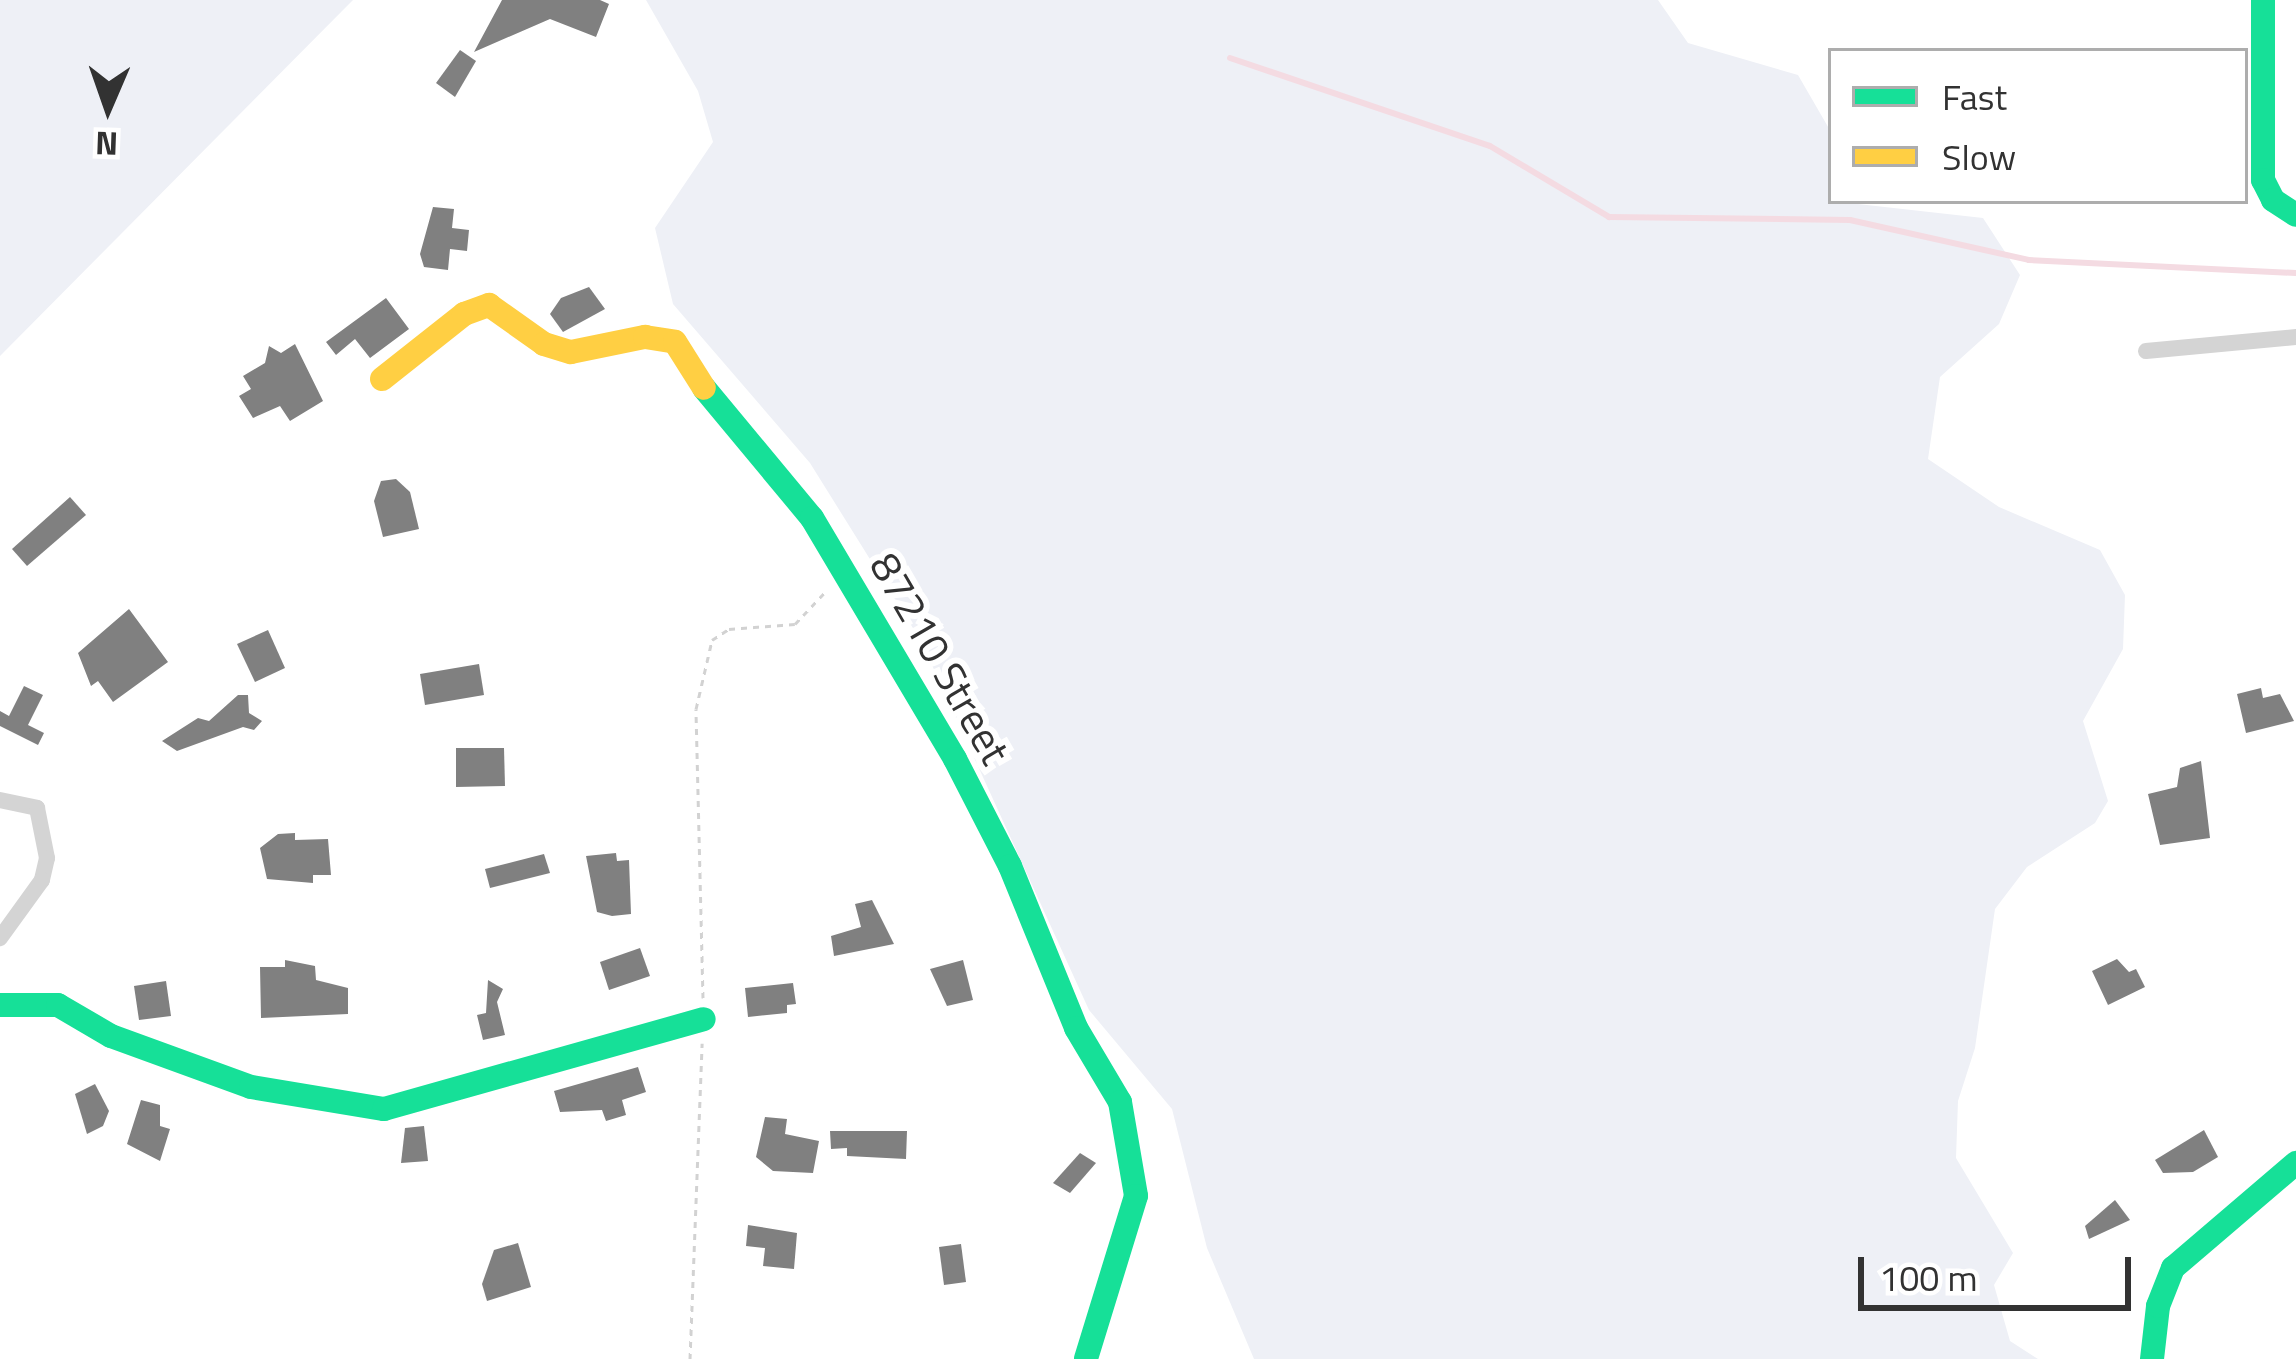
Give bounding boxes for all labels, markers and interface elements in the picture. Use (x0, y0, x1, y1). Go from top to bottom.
north arrow (48, 48, 168, 168)
legend (1828, 48, 2248, 204)
text: Fast (1942, 69, 2007, 124)
text: N (94, 119, 119, 169)
text: Slow (1942, 129, 2016, 184)
street label: 87210 Street (860, 544, 1022, 772)
scale bar (1864, 1233, 2137, 1307)
text: 100 m (1879, 1250, 1978, 1305)

